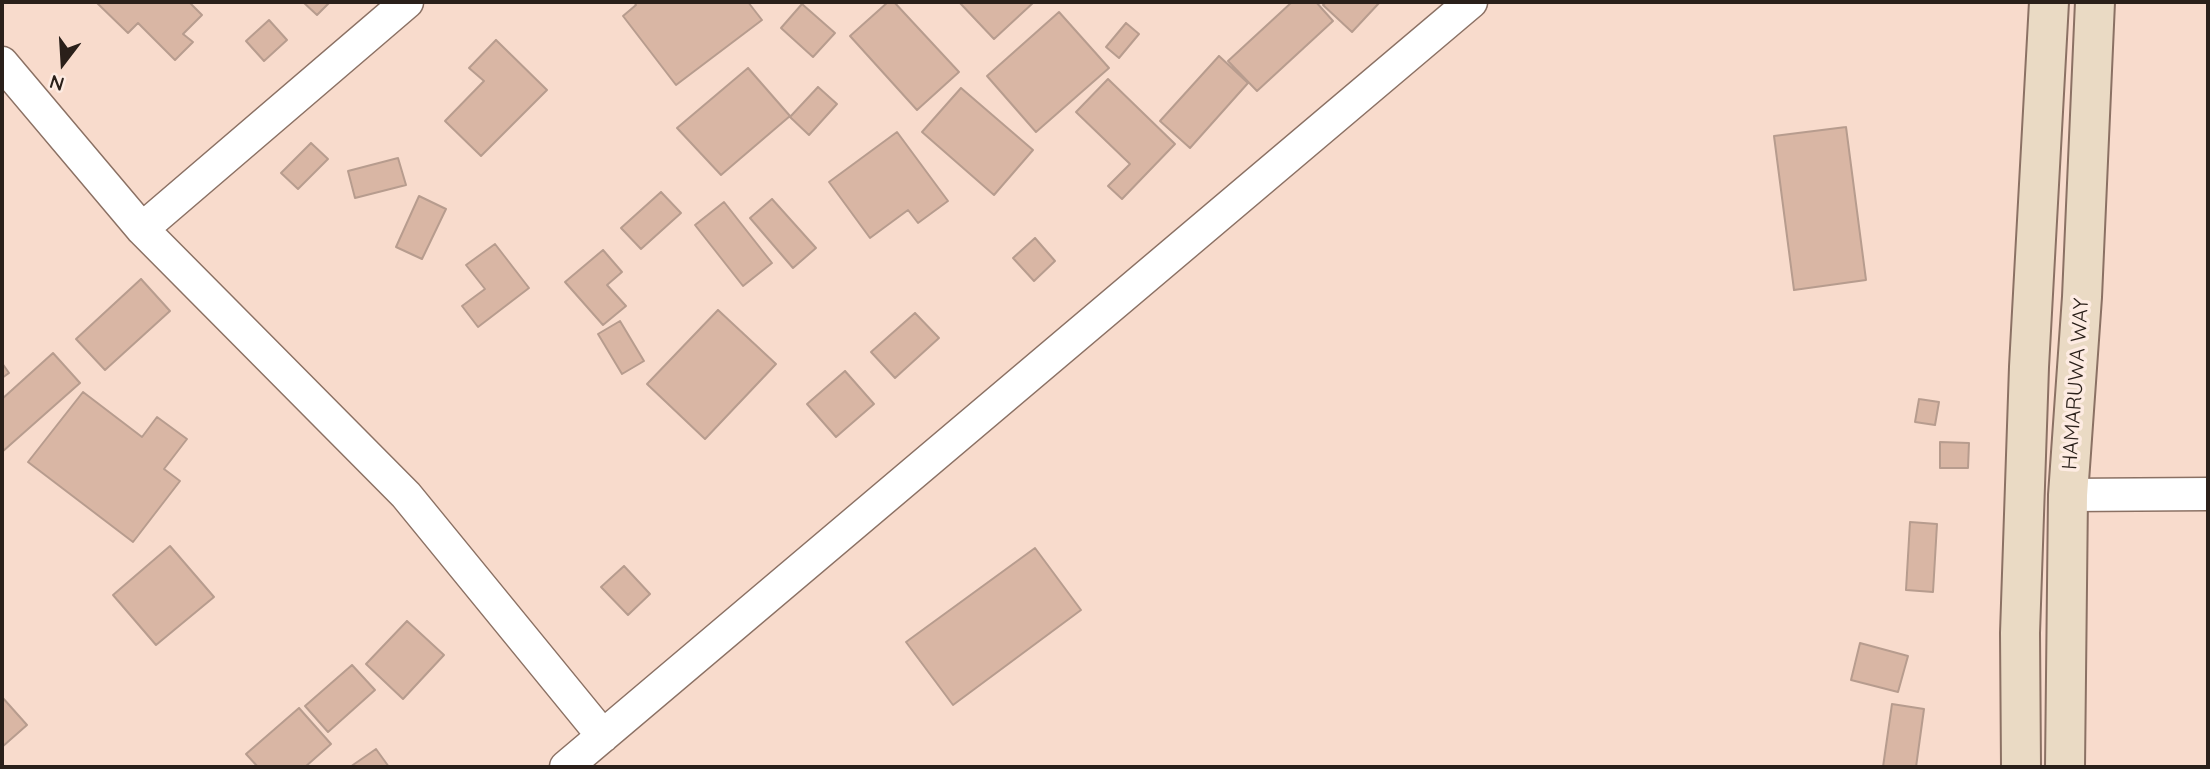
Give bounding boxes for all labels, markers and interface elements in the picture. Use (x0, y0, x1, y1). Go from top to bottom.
north arrow (28, 28, 98, 98)
text: N (47, 70, 67, 97)
street label: HAMARUWA WAY (2057, 297, 2095, 471)

